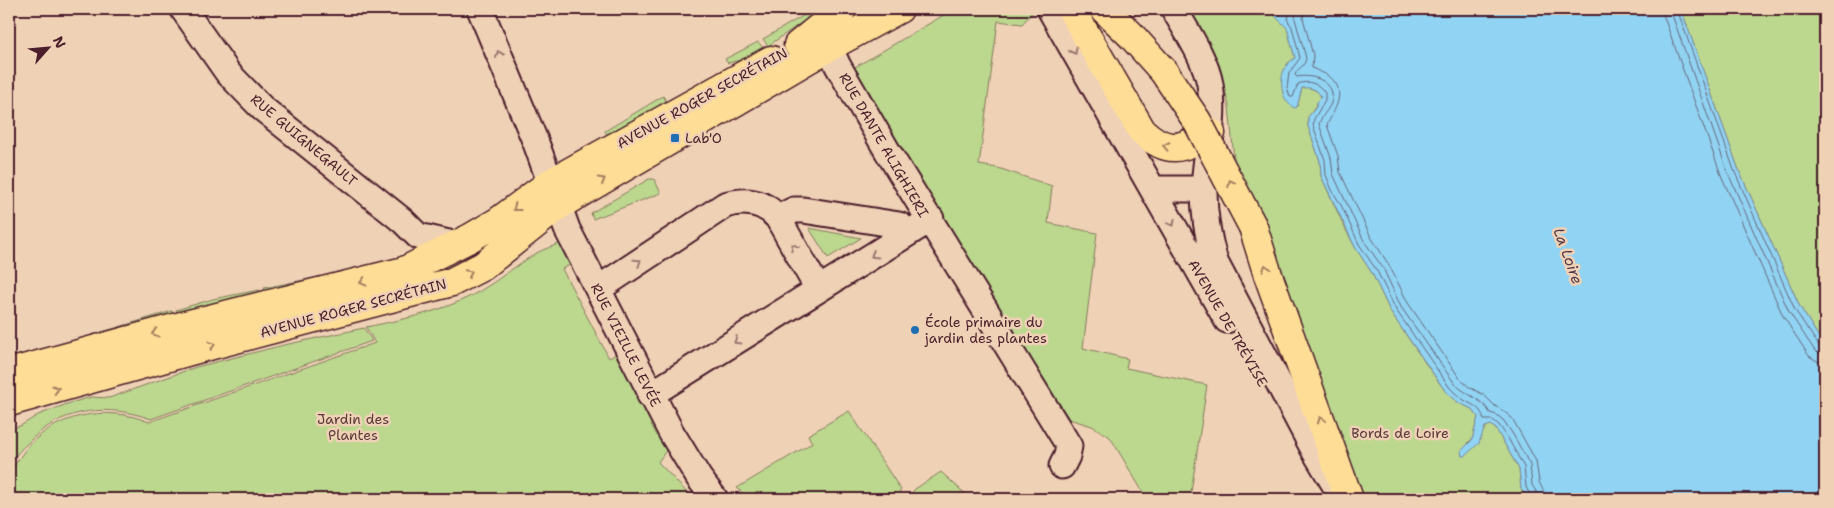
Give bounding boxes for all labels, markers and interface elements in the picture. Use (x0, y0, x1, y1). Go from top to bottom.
north arrow (22, 22, 72, 72)
text: N (49, 33, 70, 51)
street label: AVENUE ROGER SECRÉTAIN (614, 43, 790, 153)
one-way arrow (1068, 46, 1078, 55)
one-way arrow (494, 51, 504, 59)
street label: RUE DANTE ALIGHIERI (835, 70, 933, 221)
street label: RUE GUIGNEGAULT (247, 90, 361, 190)
place label: Lab'O (685, 129, 722, 147)
marker: Lab'O (669, 132, 681, 144)
one-way arrow (1161, 141, 1170, 151)
one-way arrow (597, 177, 606, 187)
one-way arrow (1227, 180, 1237, 189)
one-way arrow (512, 202, 522, 211)
one-way arrow (1165, 217, 1175, 226)
water label: La Loire (1549, 225, 1587, 287)
one-way arrow (791, 243, 801, 252)
one-way arrow (871, 248, 880, 258)
street label: AVENUE DE TRÉVISE (1184, 256, 1272, 390)
one-way arrow (633, 259, 642, 269)
one-way arrow (1261, 264, 1271, 272)
one-way arrow (464, 269, 473, 279)
street label: AVENUE ROGER SECRÉTAIN (258, 274, 448, 342)
one-way arrow (359, 276, 368, 287)
street label: RUE VIEILLE LEVÉE (587, 280, 665, 410)
place label: École primaire du jardin des plantes (924, 313, 1047, 347)
marker: École primaire du jardin des plantes (909, 324, 921, 336)
one-way arrow (151, 328, 159, 338)
one-way arrow (733, 335, 742, 344)
one-way arrow (208, 340, 217, 351)
one-way arrow (51, 384, 60, 395)
park label: Jardin des Plantes (317, 410, 389, 444)
one-way arrow (1317, 417, 1327, 425)
park label: Bords de Loire (1351, 424, 1449, 442)

